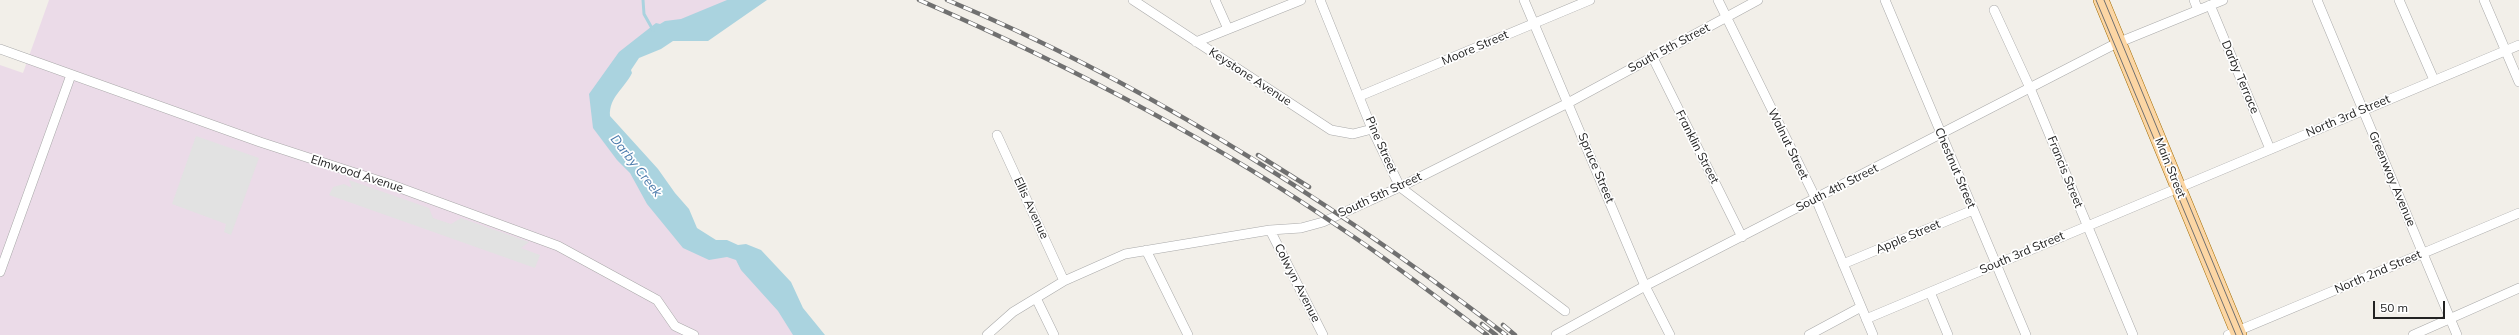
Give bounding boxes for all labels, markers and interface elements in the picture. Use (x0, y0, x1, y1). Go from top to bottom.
street label: South 5th Street (1626, 20, 1712, 76)
street label: Moore Street (1439, 27, 1511, 69)
street label: Darby Terrace (2218, 38, 2262, 116)
street label: Keystone Avenue (1206, 45, 1294, 109)
street label: North 3rd Street (2304, 92, 2392, 140)
street label: Walnut Street (1765, 106, 1811, 182)
street label: Franklin Street (1672, 108, 1722, 186)
street label: Pine Street (1362, 114, 1400, 176)
street label: Chestnut Street (1932, 125, 1978, 211)
street label: Greenway Avenue (2365, 129, 2419, 229)
street label: Spruce Street (1575, 131, 1617, 205)
water label: Darby Creek (607, 132, 665, 200)
street label: Francis Street (2044, 134, 2086, 210)
street label: Main Street (2151, 136, 2189, 200)
street label: Elmwood Avenue (309, 152, 405, 196)
street label: South 4th Street (1793, 161, 1881, 215)
street label: South 5th Street (1336, 169, 1424, 221)
street label: Ellis Avenue (1010, 175, 1052, 241)
street label: Apple Street (1873, 217, 1943, 257)
street label: South 3rd Street (1977, 229, 2067, 277)
street label: Colwyn Avenue (1271, 241, 1323, 325)
street label: North 2nd Street (2333, 247, 2423, 297)
scale bar (2375, 293, 2447, 319)
text: 50 m (2380, 300, 2408, 315)

